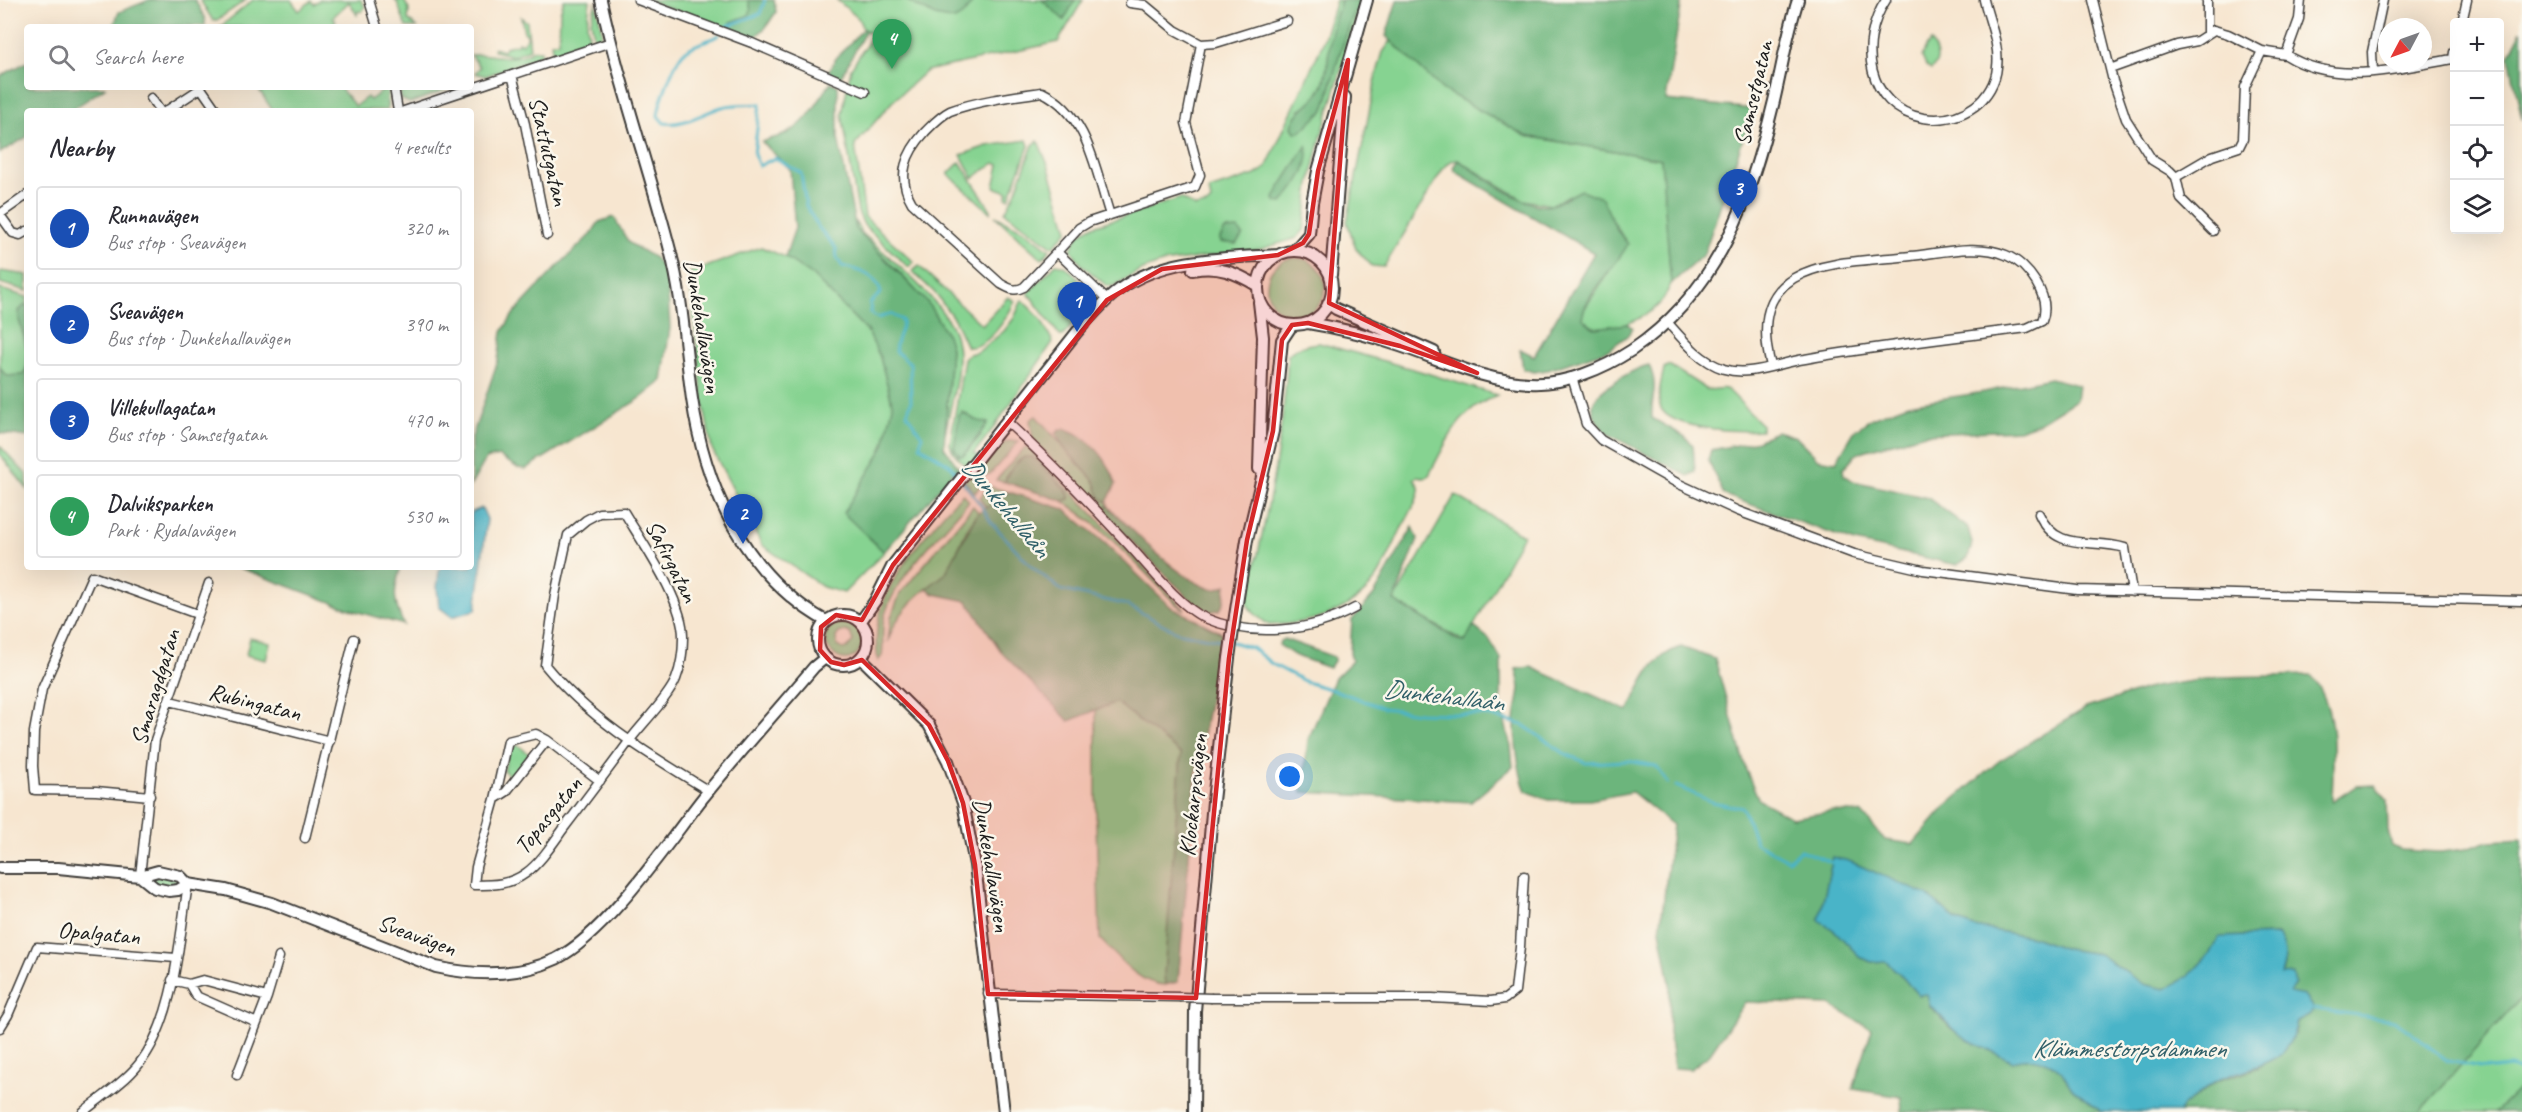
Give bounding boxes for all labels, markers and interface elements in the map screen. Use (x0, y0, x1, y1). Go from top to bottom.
north arrow (2378, 18, 2432, 72)
map controls (2450, 18, 2504, 234)
button: + (2450, 18, 2504, 72)
pin: 4 (872, 20, 912, 69)
search box (24, 24, 474, 90)
street label: Samsetgatan (1726, 36, 1780, 148)
icon: search (45, 41, 78, 74)
text: Search here (93, 43, 183, 71)
button: − (2450, 72, 2504, 126)
street label: Stattutgatan (522, 94, 576, 210)
button: locate (2450, 126, 2504, 180)
text: Nearby (48, 131, 113, 164)
text: 4 results (391, 135, 450, 160)
pin: 3 (1718, 170, 1758, 219)
button: layers (2450, 180, 2504, 234)
text: Runnavägen (107, 202, 198, 230)
text: 1 (65, 216, 74, 241)
text: 320 m (405, 216, 448, 241)
text: Bus stop · Sveavägen (107, 230, 246, 255)
street label: Dunkehallavägen (678, 257, 728, 395)
pin: 1 (1058, 282, 1096, 332)
text: Sveavägen (107, 298, 183, 326)
text: 2 (65, 312, 74, 337)
text: 390 m (405, 312, 448, 337)
text: Bus stop · Dunkehallavägen (107, 326, 290, 351)
text: Villekullagatan (107, 394, 215, 422)
text: 3 (65, 408, 74, 433)
text: 470 m (405, 408, 448, 433)
text: Bus stop · Samsetgatan (107, 422, 267, 447)
water label: Dunkehallaån (955, 451, 1059, 566)
text: Dalviksparken (107, 490, 213, 518)
pin: 2 (724, 494, 762, 544)
text: 4 (65, 504, 74, 529)
text: 530 m (405, 504, 448, 529)
street label: Safirgatan (639, 515, 706, 608)
text: Park · Rydalavägen (107, 518, 236, 543)
street label: Smaragdgatan (123, 624, 187, 748)
water label: Dunkehallaån (1382, 672, 1508, 719)
street label: Rubingatan (206, 676, 304, 728)
street label: Klockarpsvägen (1172, 732, 1214, 858)
your location (1275, 762, 1304, 791)
street label: Topasgatan (507, 770, 589, 860)
street label: Dunkehallavägen (967, 796, 1017, 934)
street label: Sveavägen (374, 907, 461, 963)
street label: Opalgatan (57, 914, 142, 952)
water label: Klämmestorpsdammen (2033, 1032, 2228, 1065)

